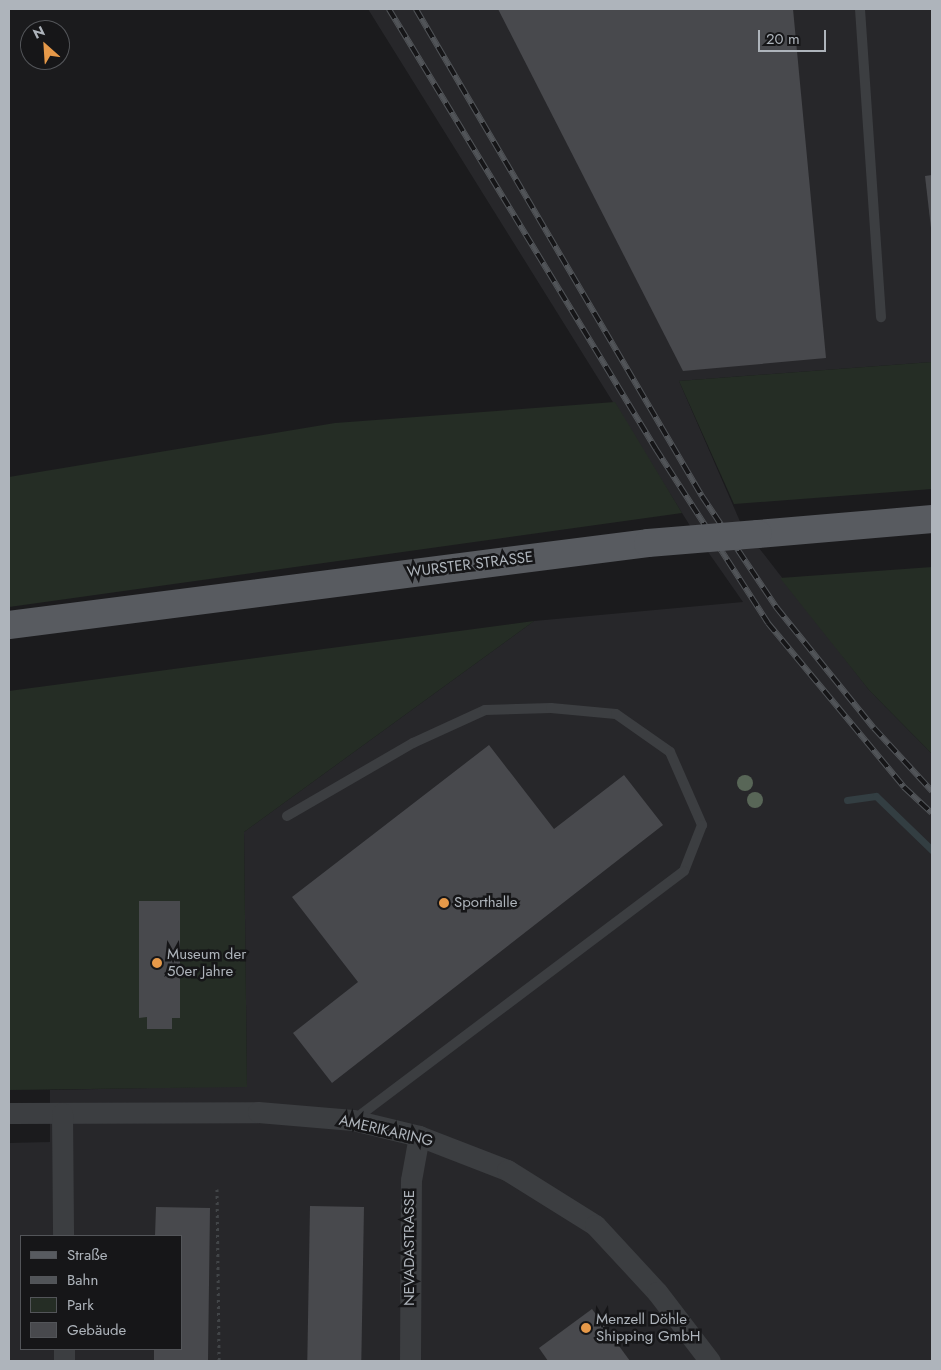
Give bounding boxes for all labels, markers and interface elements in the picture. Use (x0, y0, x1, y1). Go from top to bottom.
north arrow (20, 20, 70, 70)
scale bar (761, 20, 828, 52)
text: N (29, 21, 48, 44)
text: 20 m (766, 28, 800, 50)
street label: WURSTER STRASSE (406, 548, 534, 582)
place label: Sporthalle (454, 894, 517, 912)
marker: Sporthalle (438, 897, 450, 909)
place label: Museum der 50er Jahre (167, 945, 246, 980)
marker: Museum der 50er Jahre (151, 957, 163, 969)
street label: AMERIKARING (337, 1111, 435, 1151)
street label: NEVADASTRASSE (401, 1190, 419, 1306)
legend (20, 1235, 182, 1350)
text: Straße (67, 1244, 107, 1266)
text: Bahn (67, 1269, 98, 1291)
text: Park (67, 1294, 94, 1316)
place label: Menzell Döhle Shipping GmbH (596, 1310, 701, 1345)
text: Gebäude (67, 1319, 126, 1341)
marker: Menzell Döhle Shipping GmbH (580, 1322, 592, 1334)

